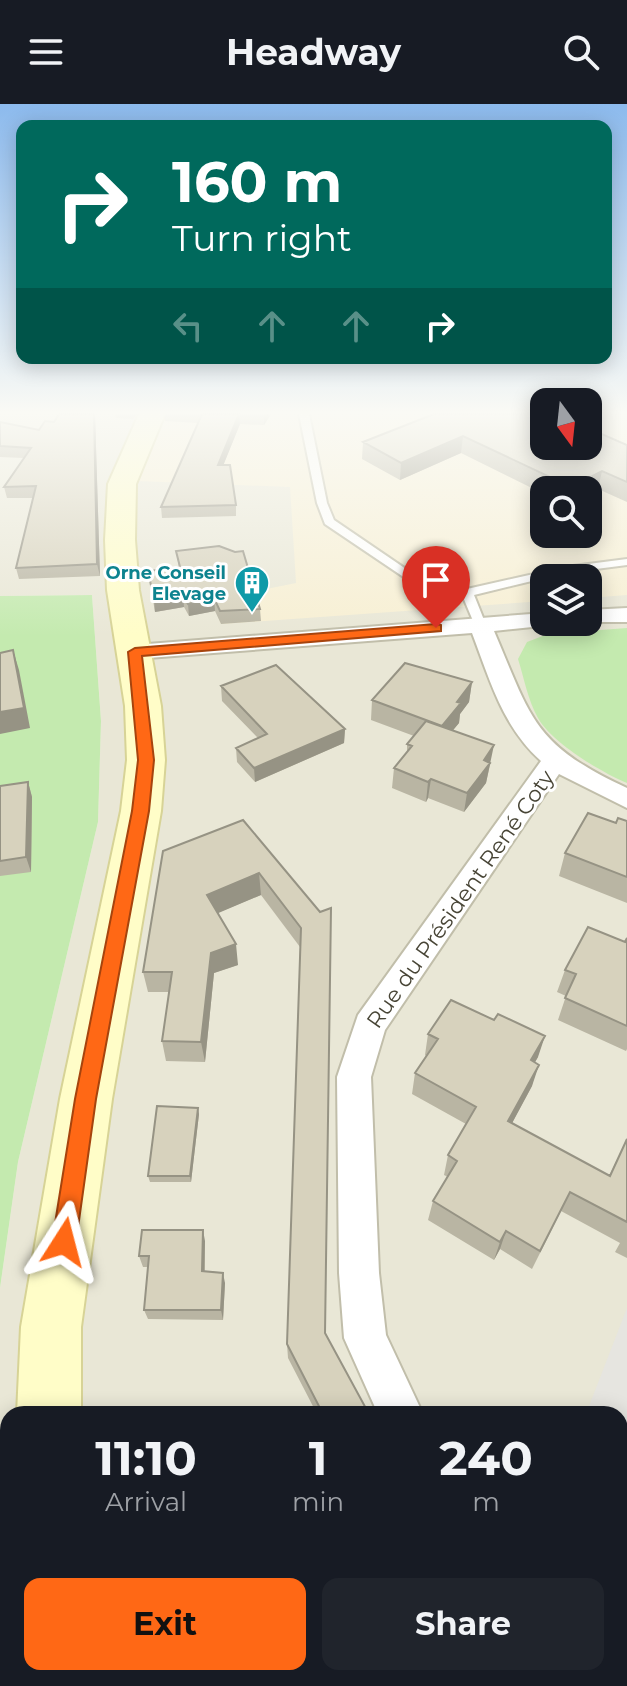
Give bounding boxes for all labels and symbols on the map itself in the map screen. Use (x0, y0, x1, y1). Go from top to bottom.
north arrow (530, 388, 602, 460)
pin (402, 546, 470, 628)
place label: Orne Conseil Elevage (105, 562, 226, 605)
building icon: Orne Conseil Elevage (233, 564, 271, 614)
street label: Rue du Président René Coty (361, 765, 560, 1034)
position arrow (22, 1200, 106, 1284)

